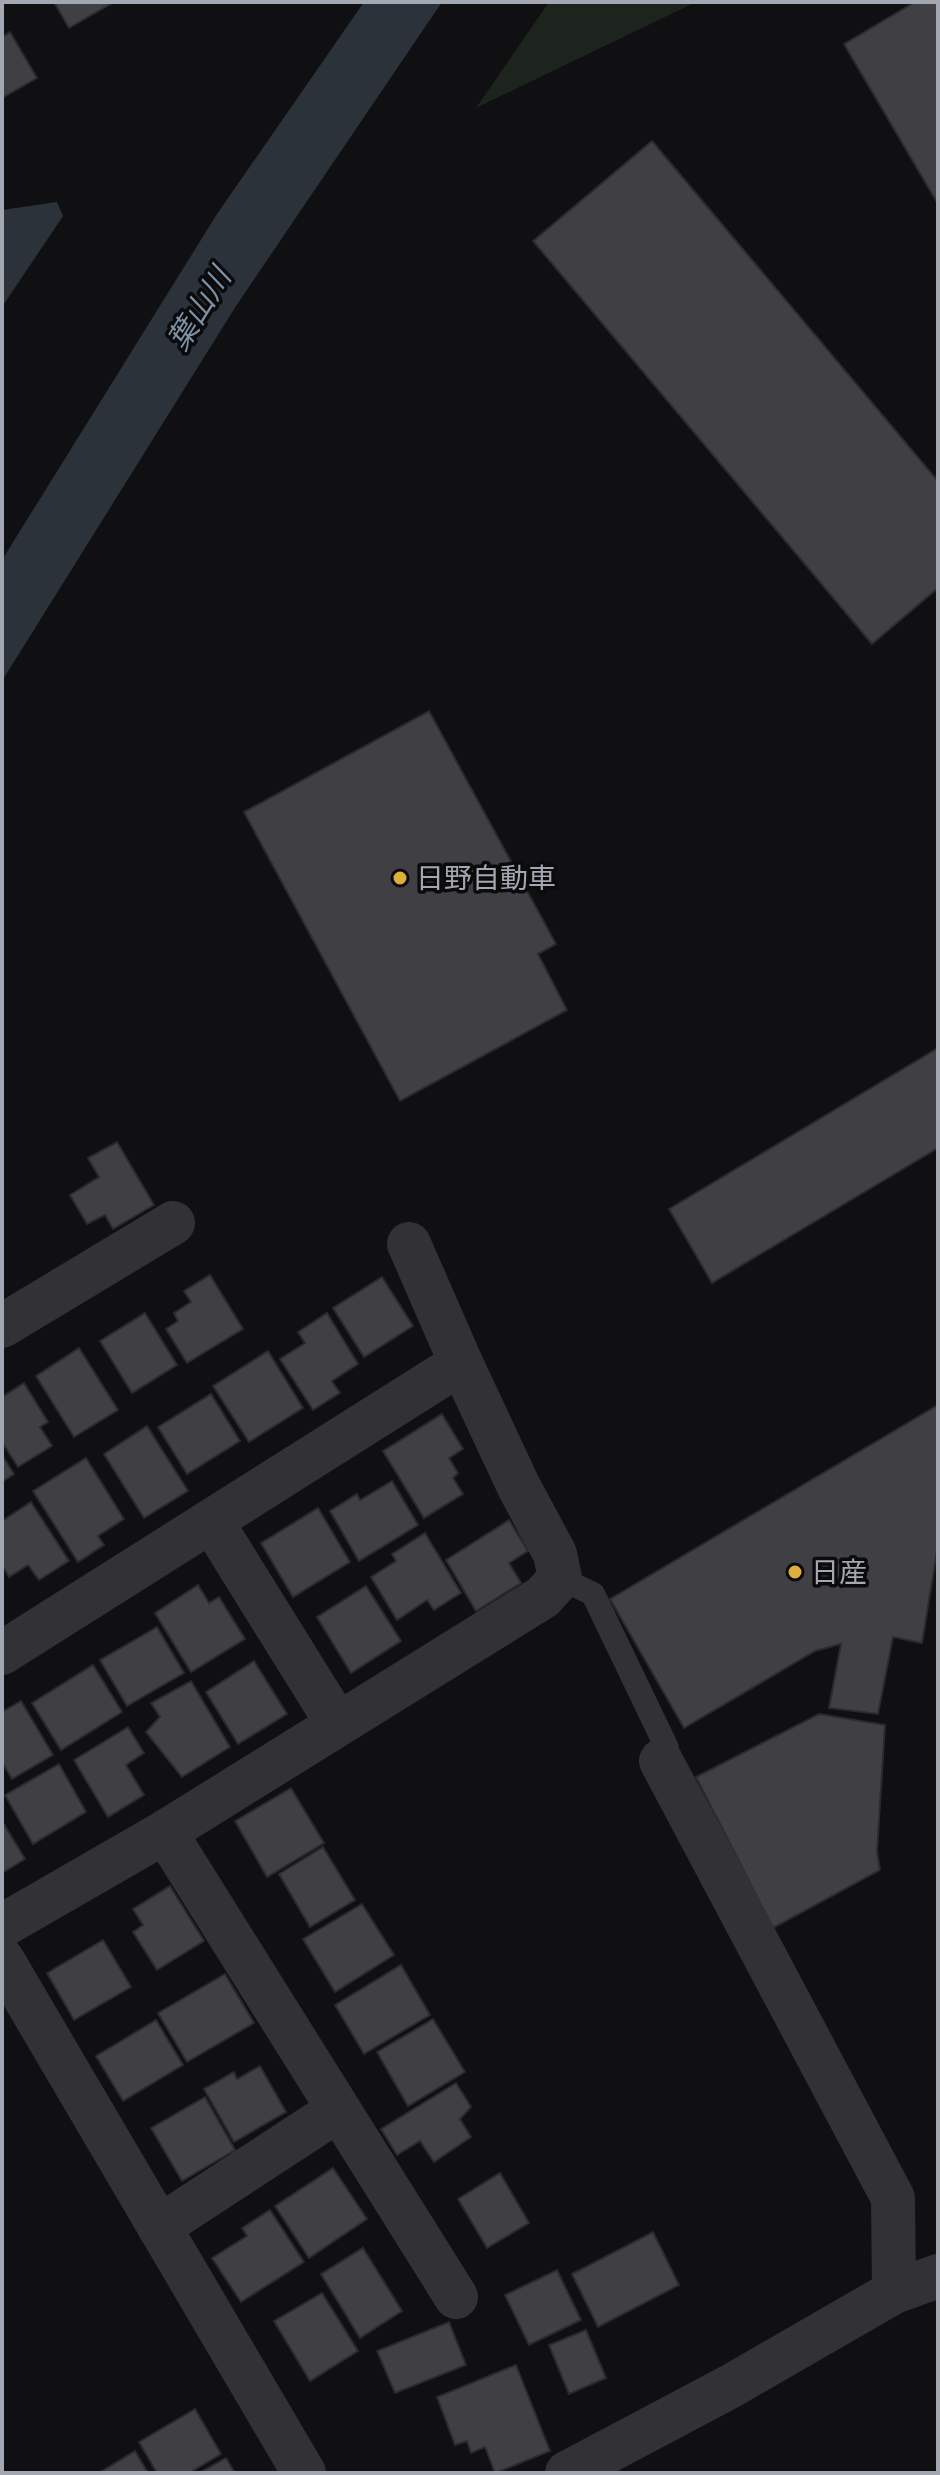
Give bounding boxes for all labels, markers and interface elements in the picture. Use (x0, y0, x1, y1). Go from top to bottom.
water label: 葉山川 (160, 259, 239, 356)
place label: 日野自動車 (416, 862, 556, 895)
marker: 日野自動車 (391, 869, 409, 887)
place label: 日産 (811, 1556, 867, 1589)
marker: 日産 (786, 1563, 804, 1581)

